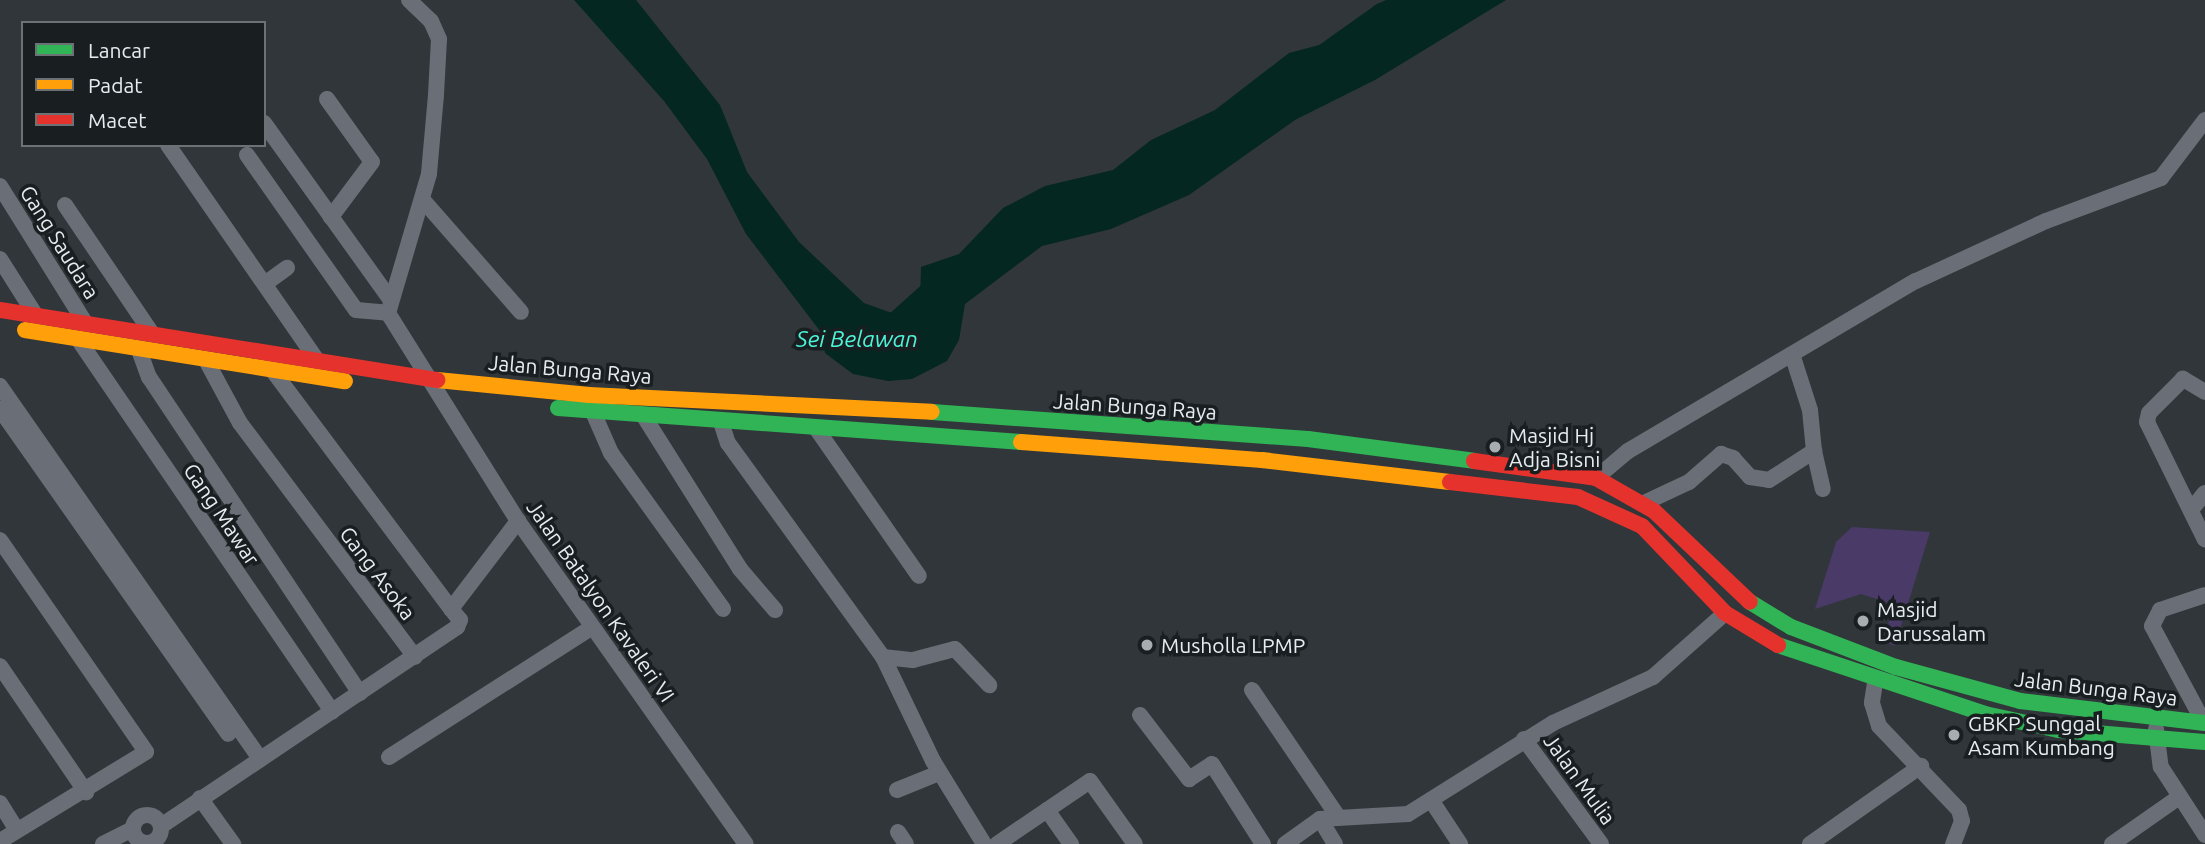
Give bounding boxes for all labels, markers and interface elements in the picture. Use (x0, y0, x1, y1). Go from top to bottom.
legend (21, 21, 266, 147)
text: Lancar (88, 38, 150, 62)
text: Padat (88, 73, 143, 97)
text: Macet (88, 108, 147, 132)
street label: Gang Saudara (15, 181, 105, 303)
water label: Sei Belawan (796, 325, 918, 353)
street label: Jalan Bunga Raya (487, 349, 653, 389)
street label: Jalan Bunga Raya (1052, 388, 1218, 424)
place label: Masjid Hj Adja Bisni (1509, 422, 1600, 472)
marker: Masjid Hj Adja Bisni (1487, 439, 1503, 455)
street label: Gang Mawar (179, 458, 265, 570)
street label: Jalan Batalyon Kavaleri VI (522, 495, 680, 707)
street label: Gang Asoka (335, 521, 421, 625)
place label: Masjid Darussalam (1877, 596, 1986, 646)
marker: Masjid Darussalam (1855, 613, 1871, 629)
place label: Musholla LPMP (1161, 632, 1305, 658)
marker: Musholla LPMP (1139, 637, 1155, 653)
street label: Jalan Bunga Raya (2013, 666, 2179, 710)
place label: GBKP Sunggal Asam Kumbang (1968, 710, 2115, 760)
marker: GBKP Sunggal Asam Kumbang (1946, 727, 1962, 743)
street label: Jalan Mulia (1539, 729, 1621, 829)

